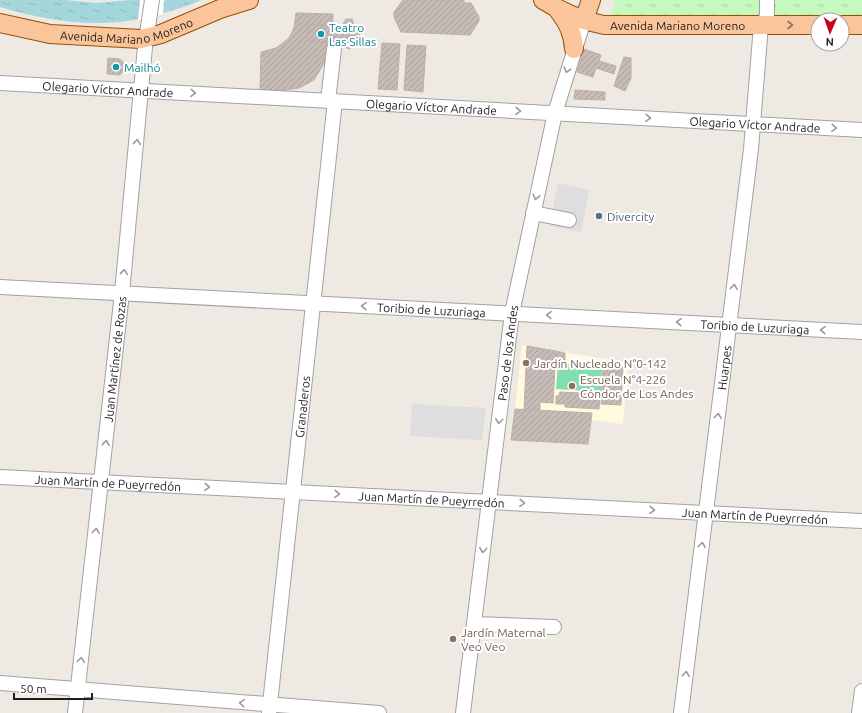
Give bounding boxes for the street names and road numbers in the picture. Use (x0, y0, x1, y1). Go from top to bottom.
street label: Avenida Mariano Moreno (60, 15, 195, 46)
street label: Avenida Mariano Moreno (610, 19, 745, 32)
street label: Olegario Víctor Andrade (42, 79, 174, 99)
street label: Olegario Víctor Andrade (366, 96, 497, 117)
street label: Olegario Víctor Andrade (689, 114, 821, 134)
street label: Juan Martínez de Rozas (101, 295, 128, 423)
street label: Toribio de Luzuriaga (377, 300, 486, 319)
street label: Paso de los Andes (495, 304, 520, 401)
street label: Toribio de Luzuriaga (700, 317, 810, 336)
street label: Huarpes (715, 345, 733, 391)
street label: Granaderos (292, 375, 312, 438)
street label: Juan Martín de Pueyrredón (34, 472, 181, 493)
street label: Juan Martín de Pueyrredón (358, 489, 505, 509)
street label: Juan Martín de Pueyrredón (682, 505, 829, 526)

